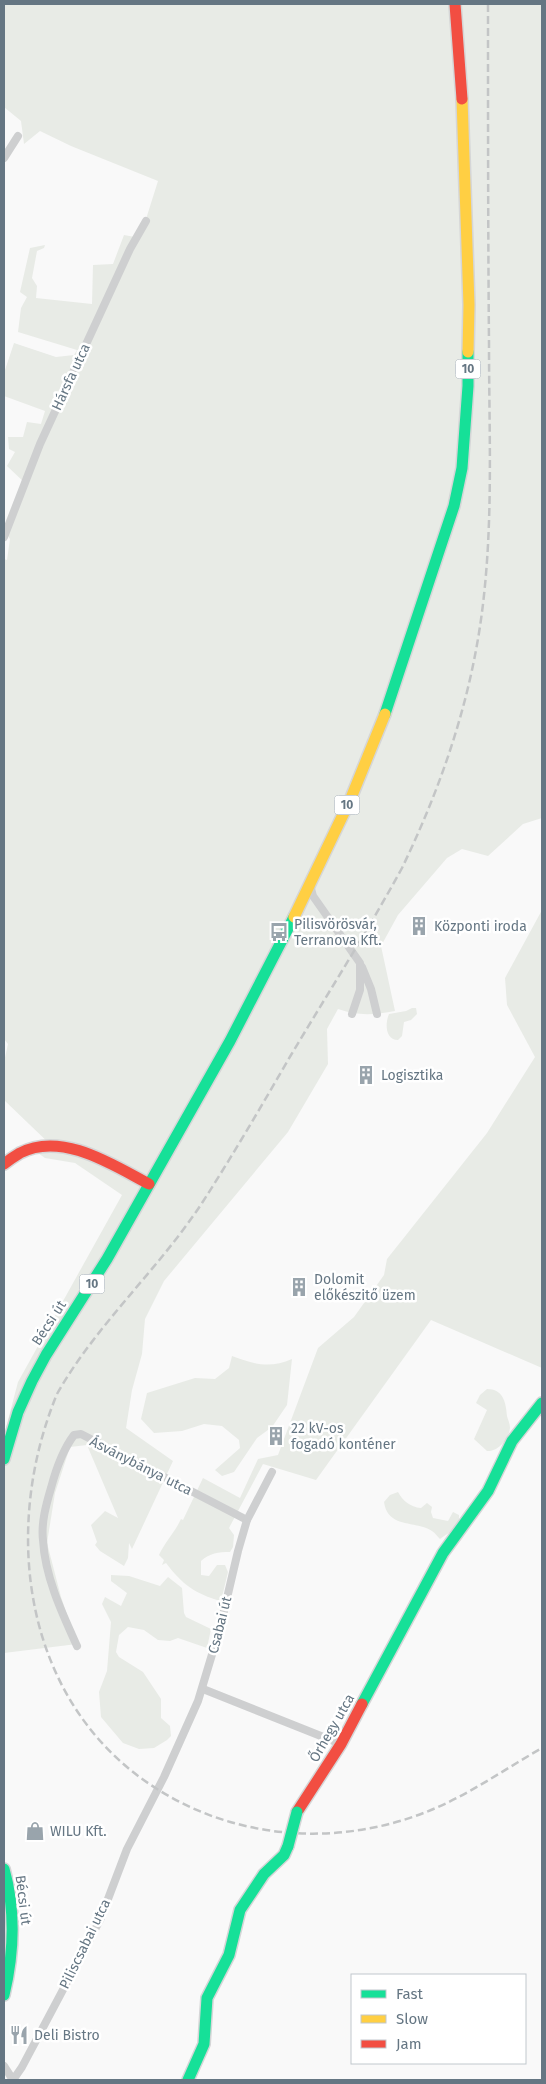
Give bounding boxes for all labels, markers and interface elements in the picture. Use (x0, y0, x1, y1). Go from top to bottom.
street label: Hársfa utca (48, 341, 94, 413)
road number: 10 (456, 359, 480, 378)
road number: 10 (334, 796, 360, 814)
building icon: Központi iroda (408, 915, 430, 937)
place label: Pilisvörösvár, Terranova Kft. (294, 916, 382, 949)
place label: Központi iroda (434, 918, 527, 935)
bus stop icon: Pilisvörösvár, Terranova Kft. (268, 921, 290, 943)
building icon: Logisztika (355, 1064, 377, 1086)
place label: Logisztika (381, 1067, 443, 1084)
place label: Dolomit előkészitő üzem (314, 1271, 416, 1304)
road number: 10 (80, 1274, 104, 1294)
building icon: Dolomit előkészitő üzem (288, 1276, 310, 1298)
street label: Bécsi út (28, 1297, 70, 1349)
place label: 22 kV-os fogadó konténer (291, 1420, 396, 1453)
building icon: 22 kV-os fogadó konténer (265, 1425, 287, 1447)
street label: Ásványbánya utca (87, 1432, 196, 1499)
street label: Csabai út (205, 1594, 236, 1655)
street label: Őrhegy utca (305, 1690, 358, 1765)
shop icon: WILU Kft. (24, 1820, 46, 1842)
place label: WILU Kft. (50, 1823, 107, 1840)
street label: Bécsi út (12, 1874, 35, 1927)
street label: Piliscsabai utca (56, 1896, 114, 1992)
legend (351, 1974, 526, 2064)
text: Fast (396, 1985, 423, 2003)
text: Slow (396, 2010, 428, 2028)
restaurant icon: Deli Bistro (8, 2024, 30, 2046)
place label: Deli Bistro (34, 2027, 100, 2044)
text: Jam (396, 2035, 422, 2053)

